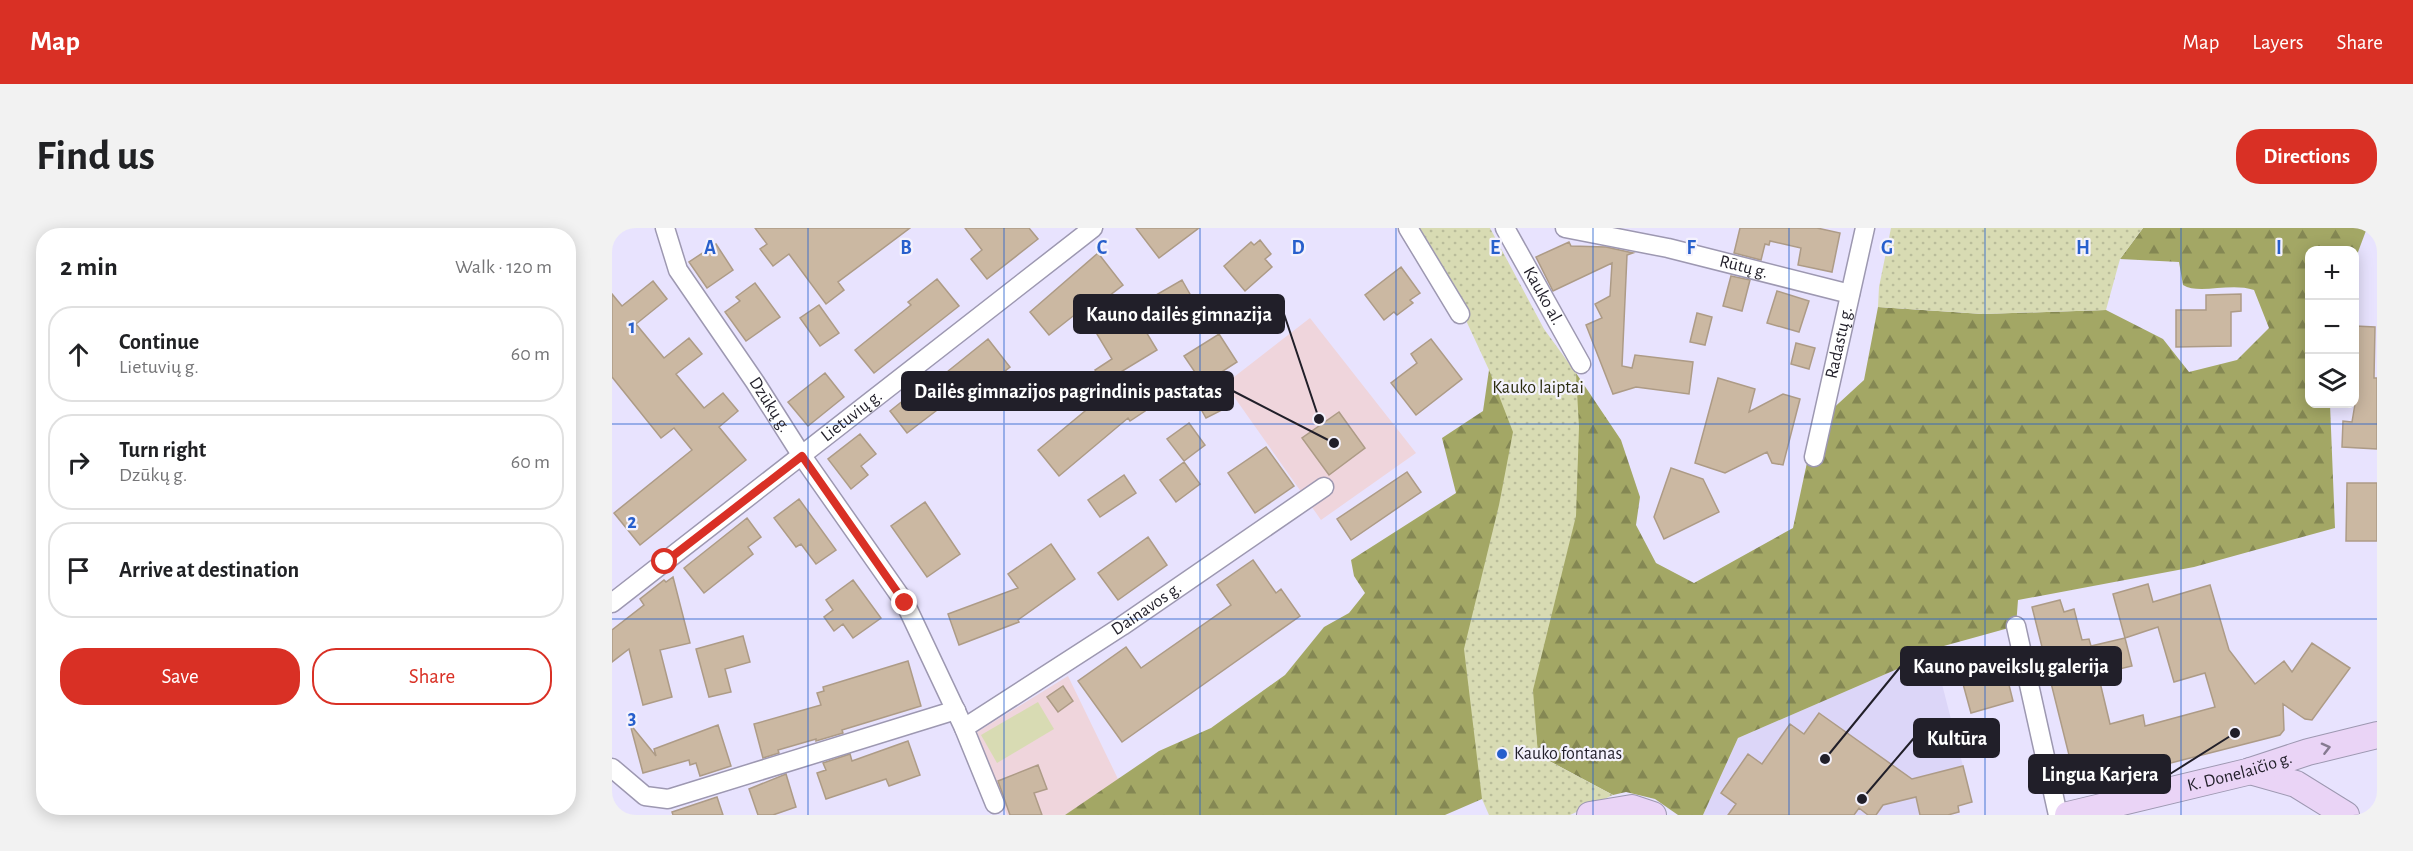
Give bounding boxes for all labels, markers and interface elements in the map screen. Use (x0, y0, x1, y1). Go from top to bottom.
text: Map (30, 28, 80, 56)
text: Map (2183, 32, 2219, 53)
text: Layers (2252, 32, 2303, 53)
text: Share (2336, 32, 2383, 53)
button: Directions (2236, 129, 2377, 184)
text: Find us (36, 135, 155, 177)
text: A (704, 238, 716, 258)
text: B (900, 238, 912, 258)
text: C (1097, 238, 1108, 258)
text: D (1291, 238, 1305, 258)
text: E (1490, 238, 1500, 258)
text: F (1686, 238, 1696, 258)
text: G (1881, 238, 1893, 258)
text: H (2076, 238, 2090, 258)
text: I (2276, 238, 2282, 258)
map controls (2305, 246, 2359, 408)
button: + (2305, 246, 2359, 300)
street label: Rūtų g. (1717, 252, 1770, 282)
text: 2 min (60, 254, 118, 280)
text: Walk · 120 m (455, 257, 552, 277)
street label: Kauko al. (1520, 264, 1566, 328)
callout: Kauno dailės gimnazija (1074, 295, 1284, 333)
button: − (2305, 300, 2359, 354)
text: Kauno dailės gimnazija (1086, 305, 1272, 325)
street label: Radastų g. (1823, 305, 1856, 380)
text: 1 (628, 317, 636, 337)
text: Continue (119, 331, 199, 353)
icon: ahead (62, 338, 95, 371)
text: 60 m (511, 344, 550, 364)
button: layers (2305, 354, 2359, 408)
text: Lietuvių g. (119, 357, 199, 377)
callout: Dailės gimnazijos pagrindinis pastatas (902, 372, 1233, 410)
street label: Dzūkų g. (745, 374, 794, 436)
park label: Kauko laiptai (1492, 379, 1584, 397)
text: Dailės gimnazijos pagrindinis pastatas (914, 382, 1222, 402)
street label: Lietuvių g. (818, 387, 886, 445)
text: Turn right (119, 439, 206, 461)
icon: right (62, 446, 95, 479)
text: 60 m (511, 452, 550, 472)
text: Dzūkų g. (119, 465, 187, 485)
text: 2 (627, 512, 637, 532)
route start (651, 548, 677, 574)
icon: arrive (62, 554, 95, 587)
text: Arrive at destination (119, 559, 299, 581)
street label: Dainavos g. (1108, 579, 1185, 639)
route end (891, 589, 917, 615)
callout: Kauno paveikslų galerija (1901, 647, 2121, 685)
button: Save (60, 648, 300, 705)
button: Share (312, 648, 552, 705)
text: Kauno paveikslų galerija (1913, 657, 2109, 677)
text: 3 (628, 708, 636, 728)
callout: Kultūra (1914, 719, 1999, 757)
text: Kultūra (1927, 729, 1988, 749)
one-way arrow (2320, 742, 2330, 755)
place label: Kauko fontanas (1514, 745, 1622, 763)
marker: Kauko fontanas (1495, 747, 1509, 761)
street label: K. Donelaičio g. (2185, 749, 2294, 795)
callout: Lingua Karjera (2029, 755, 2170, 793)
text: Lingua Karjera (2041, 765, 2159, 785)

